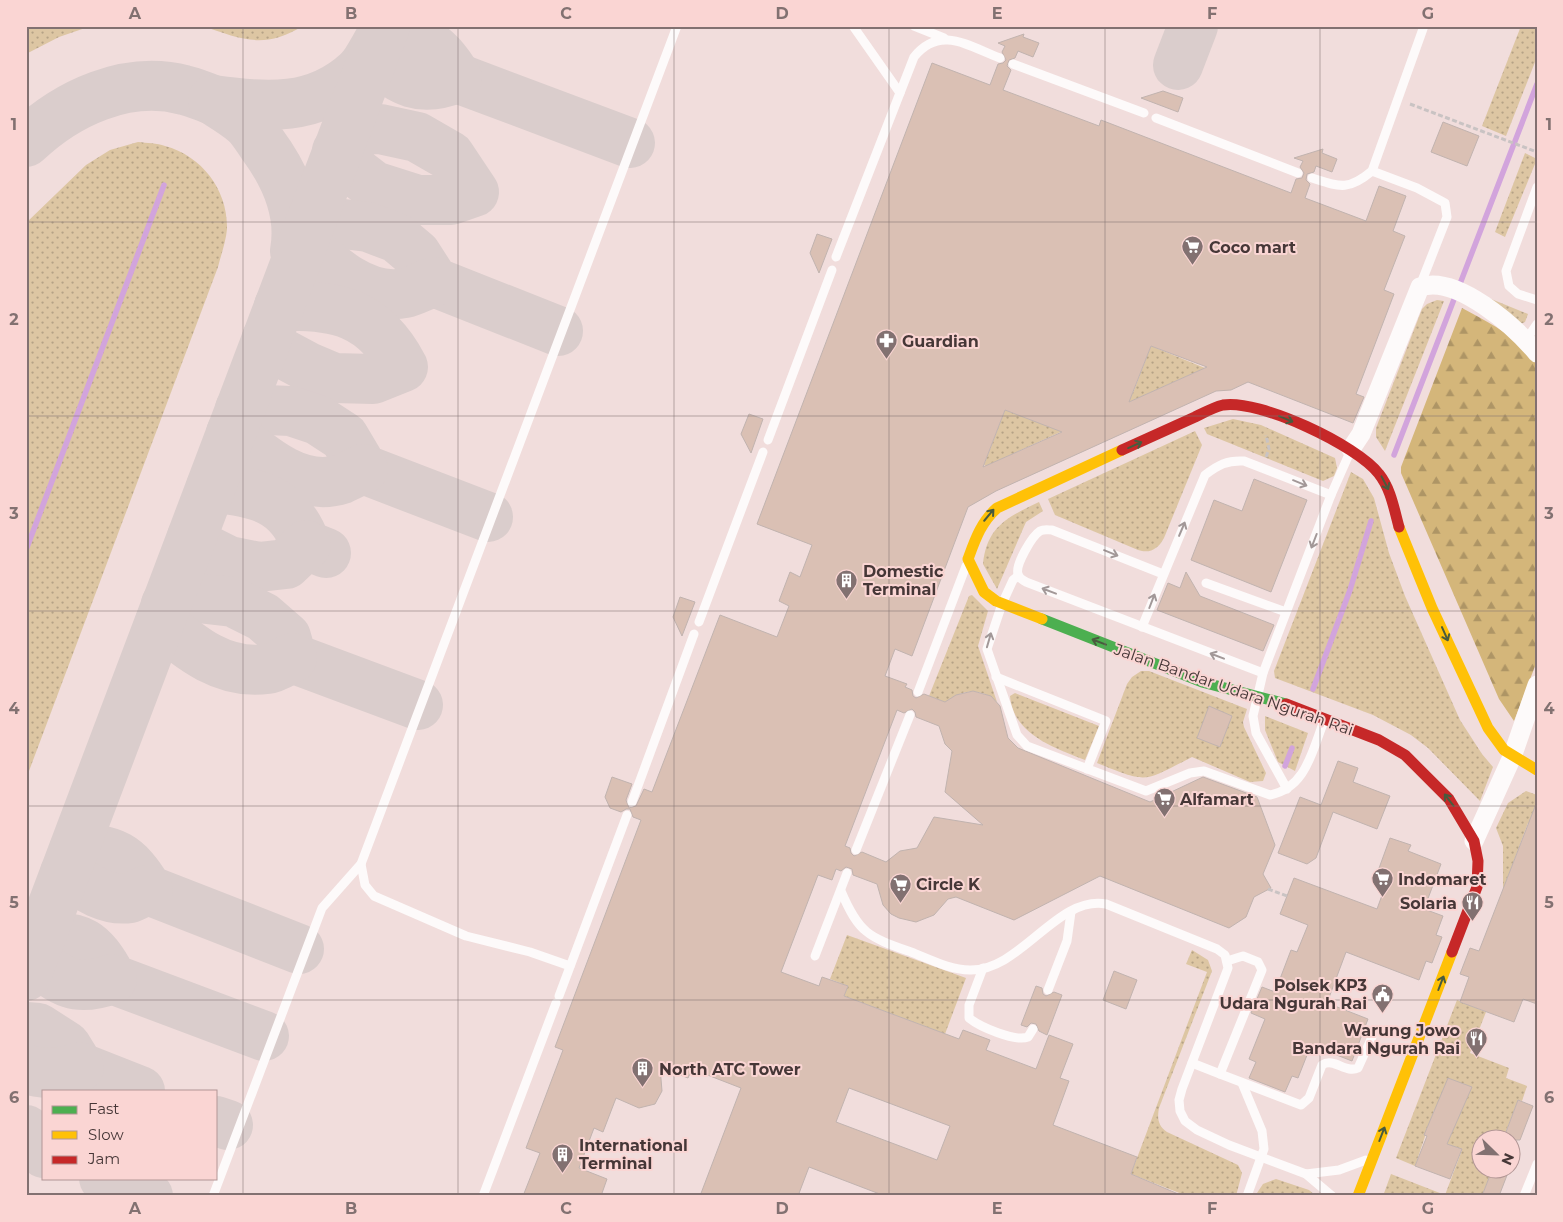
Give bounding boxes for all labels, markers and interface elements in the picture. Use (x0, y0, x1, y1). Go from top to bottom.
text: A (128, 4, 142, 23)
text: B (345, 4, 357, 23)
text: C (560, 4, 572, 23)
text: D (775, 4, 789, 23)
text: E (992, 4, 1002, 23)
text: F (1207, 4, 1217, 23)
text: G (1422, 4, 1434, 23)
text: 1 (11, 115, 17, 134)
text: 1 (1546, 115, 1552, 134)
supermarket icon: Coco mart (1181, 235, 1205, 266)
place label: Coco mart (1209, 238, 1296, 257)
text: 2 (9, 310, 19, 329)
text: 2 (1544, 310, 1554, 329)
pharmacy icon: Guardian (874, 329, 898, 360)
place label: Guardian (902, 332, 979, 351)
one-way arrow (1278, 415, 1293, 425)
one-way arrow (1127, 439, 1142, 449)
one-way arrow (1381, 475, 1390, 490)
one-way arrow (1292, 478, 1307, 488)
text: 3 (8, 504, 19, 523)
text: 3 (1543, 504, 1554, 523)
one-way arrow (983, 509, 994, 522)
one-way arrow (1177, 522, 1187, 537)
one-way arrow (1309, 533, 1318, 548)
one-way arrow (1103, 550, 1118, 559)
place label: Domestic Terminal (863, 562, 944, 599)
building icon: Domestic Terminal (835, 568, 859, 599)
one-way arrow (1042, 586, 1057, 595)
one-way arrow (1148, 594, 1158, 609)
one-way arrow (1440, 626, 1450, 641)
one-way arrow (985, 633, 994, 649)
one-way arrow (1092, 637, 1107, 646)
street label: Jalan Bandar Udara Ngurah Rai (1111, 639, 1356, 739)
one-way arrow (1210, 651, 1226, 660)
text: 4 (8, 699, 20, 718)
text: 4 (1543, 699, 1555, 718)
supermarket icon: Alfamart (1152, 787, 1176, 818)
place label: Alfamart (1179, 790, 1254, 809)
one-way arrow (1443, 794, 1454, 807)
supermarket icon: Indomaret (1370, 867, 1394, 898)
place label: Indomaret (1398, 870, 1486, 889)
supermarket icon: Circle K (888, 872, 912, 903)
place label: Circle K (916, 875, 981, 894)
restaurant icon: Solaria (1461, 891, 1485, 922)
text: 5 (9, 893, 19, 912)
text: 5 (1544, 893, 1554, 912)
place label: Solaria (1400, 894, 1457, 913)
one-way arrow (1437, 975, 1446, 991)
place label: Polsek KP3 Udara Ngurah Rai (1220, 976, 1367, 1013)
public building icon: Polsek KP3 Udara Ngurah Rai (1371, 982, 1395, 1013)
place label: Warung Jowo Bandara Ngurah Rai (1292, 1021, 1460, 1058)
restaurant icon: Warung Jowo Bandara Ngurah Rai (1464, 1027, 1488, 1058)
building icon: North ATC Tower (631, 1057, 655, 1088)
place label: North ATC Tower (659, 1060, 801, 1079)
text: 6 (9, 1088, 19, 1107)
text: 6 (1544, 1088, 1554, 1107)
legend (42, 1090, 218, 1180)
text: Fast (88, 1099, 119, 1118)
text: Slow (88, 1125, 124, 1144)
one-way arrow (1378, 1127, 1387, 1142)
north arrow (1470, 1130, 1520, 1180)
place label: International Terminal (579, 1136, 688, 1173)
building icon: International Terminal (551, 1142, 575, 1173)
text: Jam (87, 1149, 120, 1168)
text: N (1497, 1150, 1518, 1168)
text: A (128, 1199, 142, 1218)
text: B (345, 1199, 357, 1218)
text: C (560, 1199, 572, 1218)
text: D (775, 1199, 789, 1218)
text: E (992, 1199, 1002, 1218)
text: F (1207, 1199, 1217, 1218)
text: G (1422, 1199, 1434, 1218)

